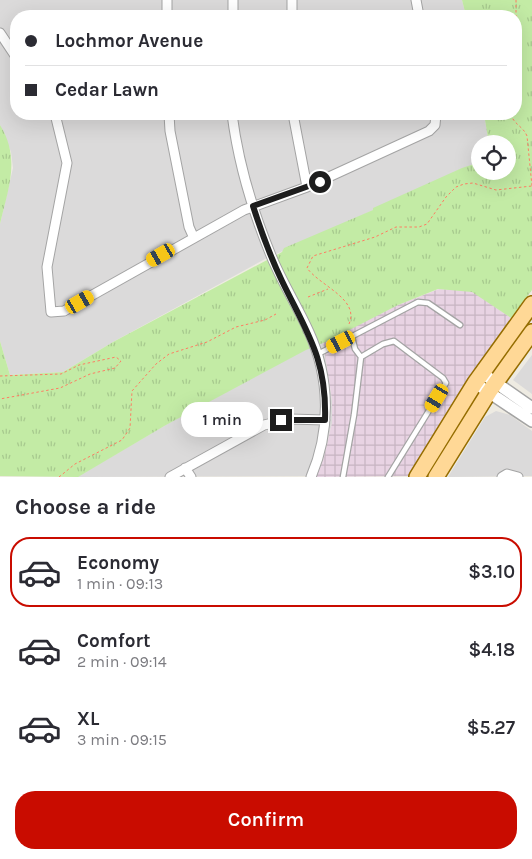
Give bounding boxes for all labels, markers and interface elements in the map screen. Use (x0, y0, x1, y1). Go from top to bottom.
text: Lochmor Avenue (55, 30, 203, 52)
text: Cedar Lawn (55, 79, 159, 101)
map controls (471, 135, 516, 180)
button: locate (471, 135, 516, 180)
route start (309, 171, 331, 193)
car (144, 241, 177, 269)
car (63, 288, 96, 316)
car (324, 329, 357, 355)
car (422, 381, 451, 415)
callout: 1 min (181, 402, 264, 438)
route end (270, 409, 292, 431)
text: 1 min (202, 410, 242, 429)
text: Choose a ride (15, 494, 156, 520)
icon: car (17, 550, 62, 595)
text: Economy (77, 552, 159, 574)
text: $3.10 (468, 561, 515, 583)
text: 1 min · 09:13 (77, 574, 163, 593)
icon: car (17, 628, 62, 673)
text: Comfort (77, 630, 151, 652)
text: $4.18 (468, 639, 515, 661)
text: 2 min · 09:14 (77, 652, 167, 671)
icon: car (17, 706, 62, 751)
text: XL (77, 708, 99, 730)
text: $5.27 (467, 717, 515, 739)
text: 3 min · 09:15 (77, 730, 167, 749)
button: Confirm (15, 791, 517, 849)

